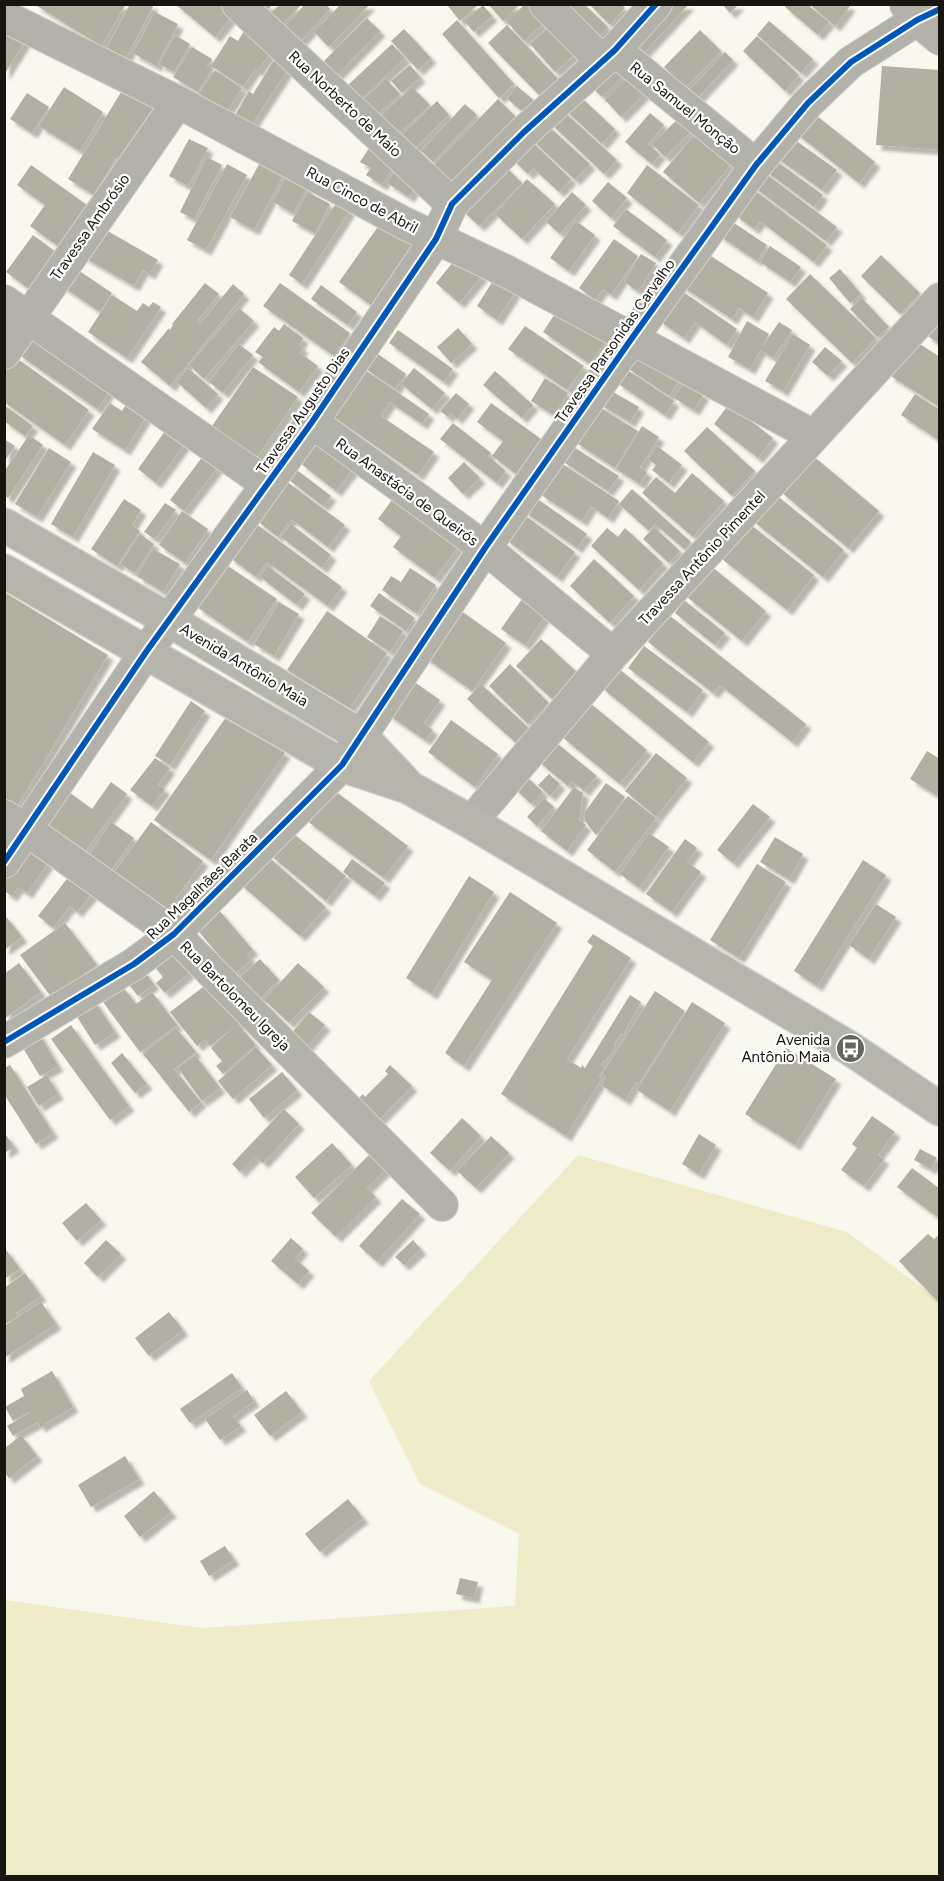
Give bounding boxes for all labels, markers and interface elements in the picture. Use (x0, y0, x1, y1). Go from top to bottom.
street label: Rua Norberto de Maio (285, 47, 405, 161)
street label: Rua Samuel Monção (626, 58, 744, 158)
street label: Rua Cinco de Abril (303, 163, 421, 237)
street label: Travessa Ambrósio (46, 170, 134, 284)
street label: Travessa Parsonidas Carvalho (551, 255, 679, 427)
street label: Travessa Augusto Dias (252, 344, 354, 478)
street label: Rua Anastácia de Queirós (332, 434, 482, 550)
street label: Travessa Antônio Pimentel (635, 487, 769, 629)
street label: Avenida Antônio Maia (177, 620, 311, 710)
street label: Rua Magalhães Barata (143, 828, 261, 944)
street label: Rua Bartolomeu Igreja (176, 937, 294, 1055)
place label: Avenida Antônio Maia (741, 1031, 830, 1066)
bus stop icon: Avenida Antônio Maia (835, 1033, 867, 1065)

